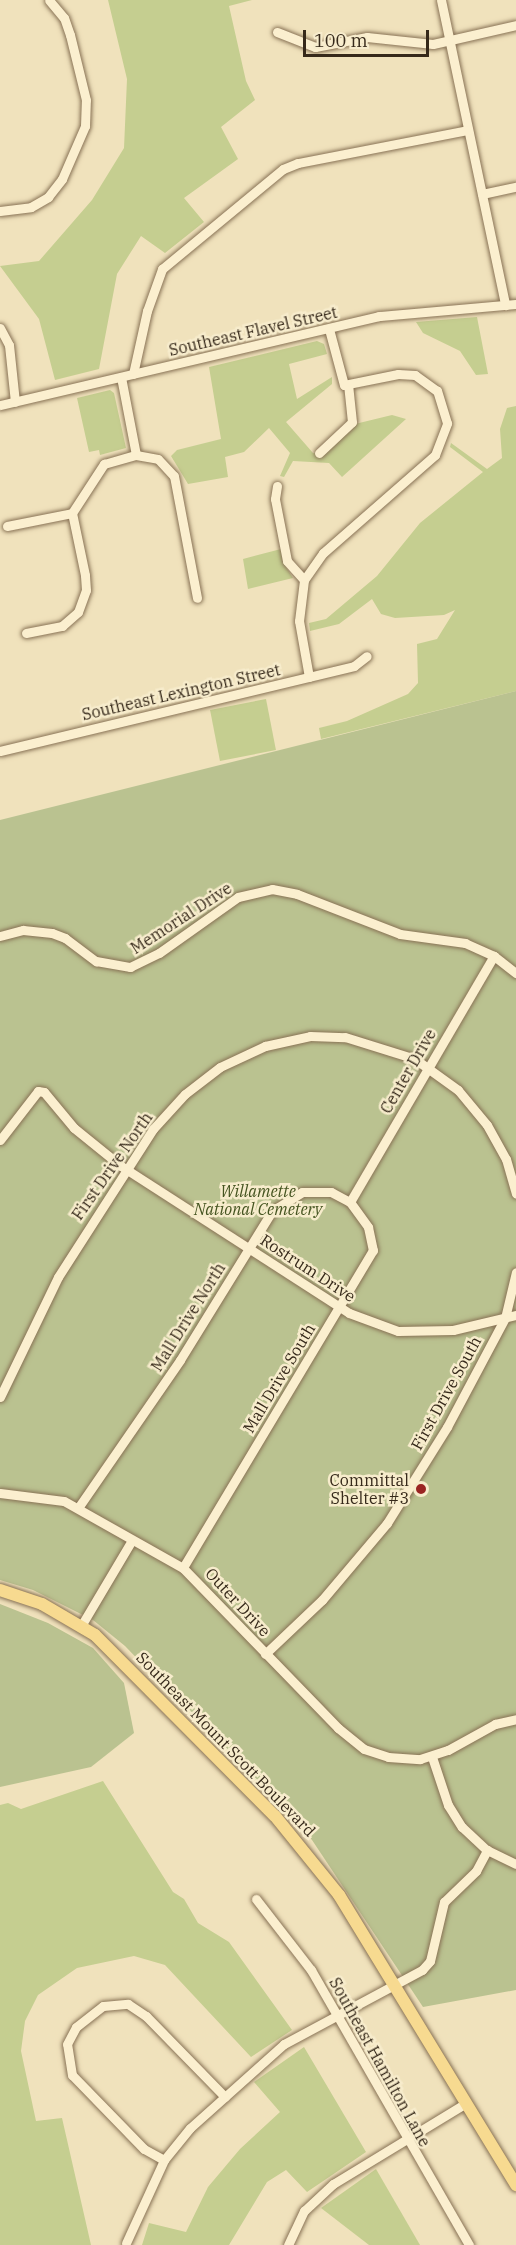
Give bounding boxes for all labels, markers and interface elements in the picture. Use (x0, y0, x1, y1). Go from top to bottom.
scale bar (306, 18, 432, 56)
text: 100 m (314, 29, 368, 52)
street label: Southeast Flavel Street (167, 302, 339, 360)
street label: Southeast Lexington Street (80, 660, 282, 724)
street label: Memorial Drive (127, 878, 235, 958)
street label: Center Drive (376, 1025, 440, 1117)
street label: First Drive North (68, 1108, 156, 1224)
park label: Willamette National Cemetery (194, 1181, 322, 1219)
street label: Rostrum Drive (257, 1230, 359, 1306)
street label: Mall Drive North (147, 1259, 229, 1375)
street label: Mall Drive South (239, 1320, 319, 1436)
street label: First Drive South (407, 1333, 485, 1453)
place label: Committal Shelter #3 (330, 1470, 409, 1508)
marker: Committal Shelter #3 (414, 1482, 428, 1496)
street label: Outer Drive (201, 1564, 275, 1640)
street label: Southeast Mount Scott Boulevard (133, 1648, 319, 1840)
street label: Southeast Hamilton Lane (325, 1974, 435, 2150)

